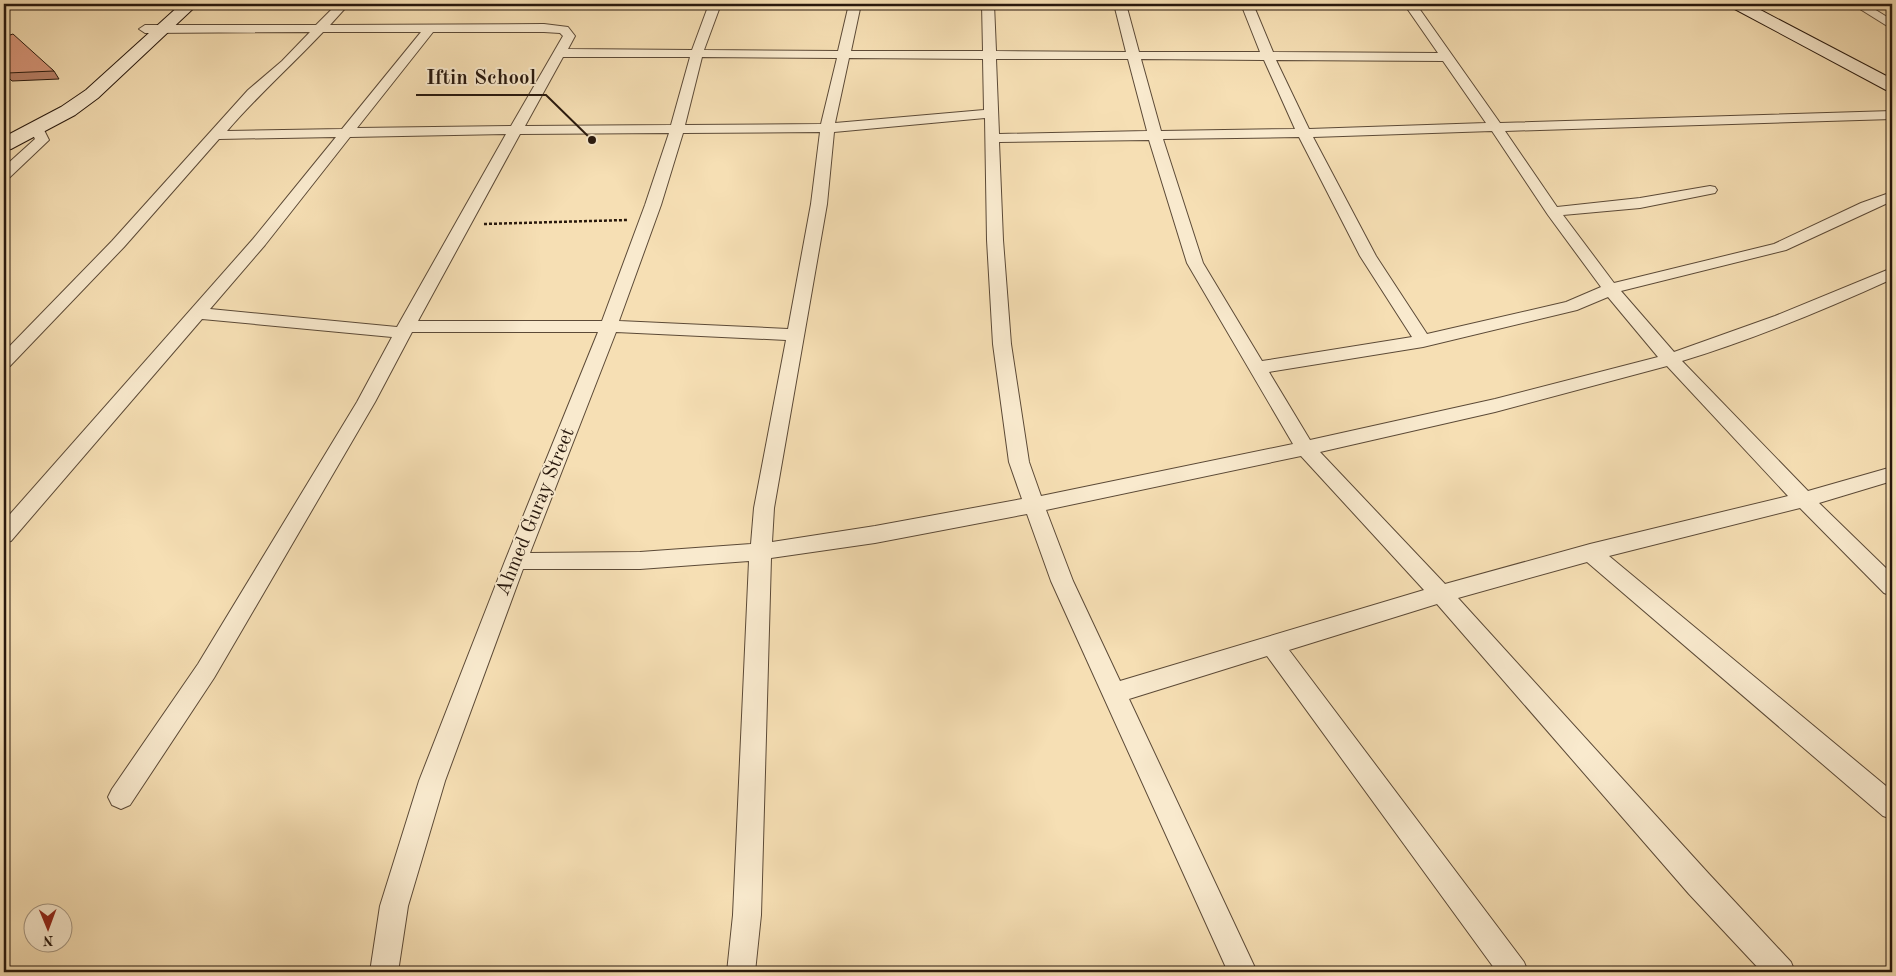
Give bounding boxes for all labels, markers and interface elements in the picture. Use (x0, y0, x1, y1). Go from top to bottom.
callout: Iftin School (416, 59, 546, 95)
text: Iftin School (426, 68, 536, 89)
street label: Ahmed Guray Street (493, 425, 579, 599)
north arrow (22, 904, 72, 954)
text: N (42, 933, 54, 947)

